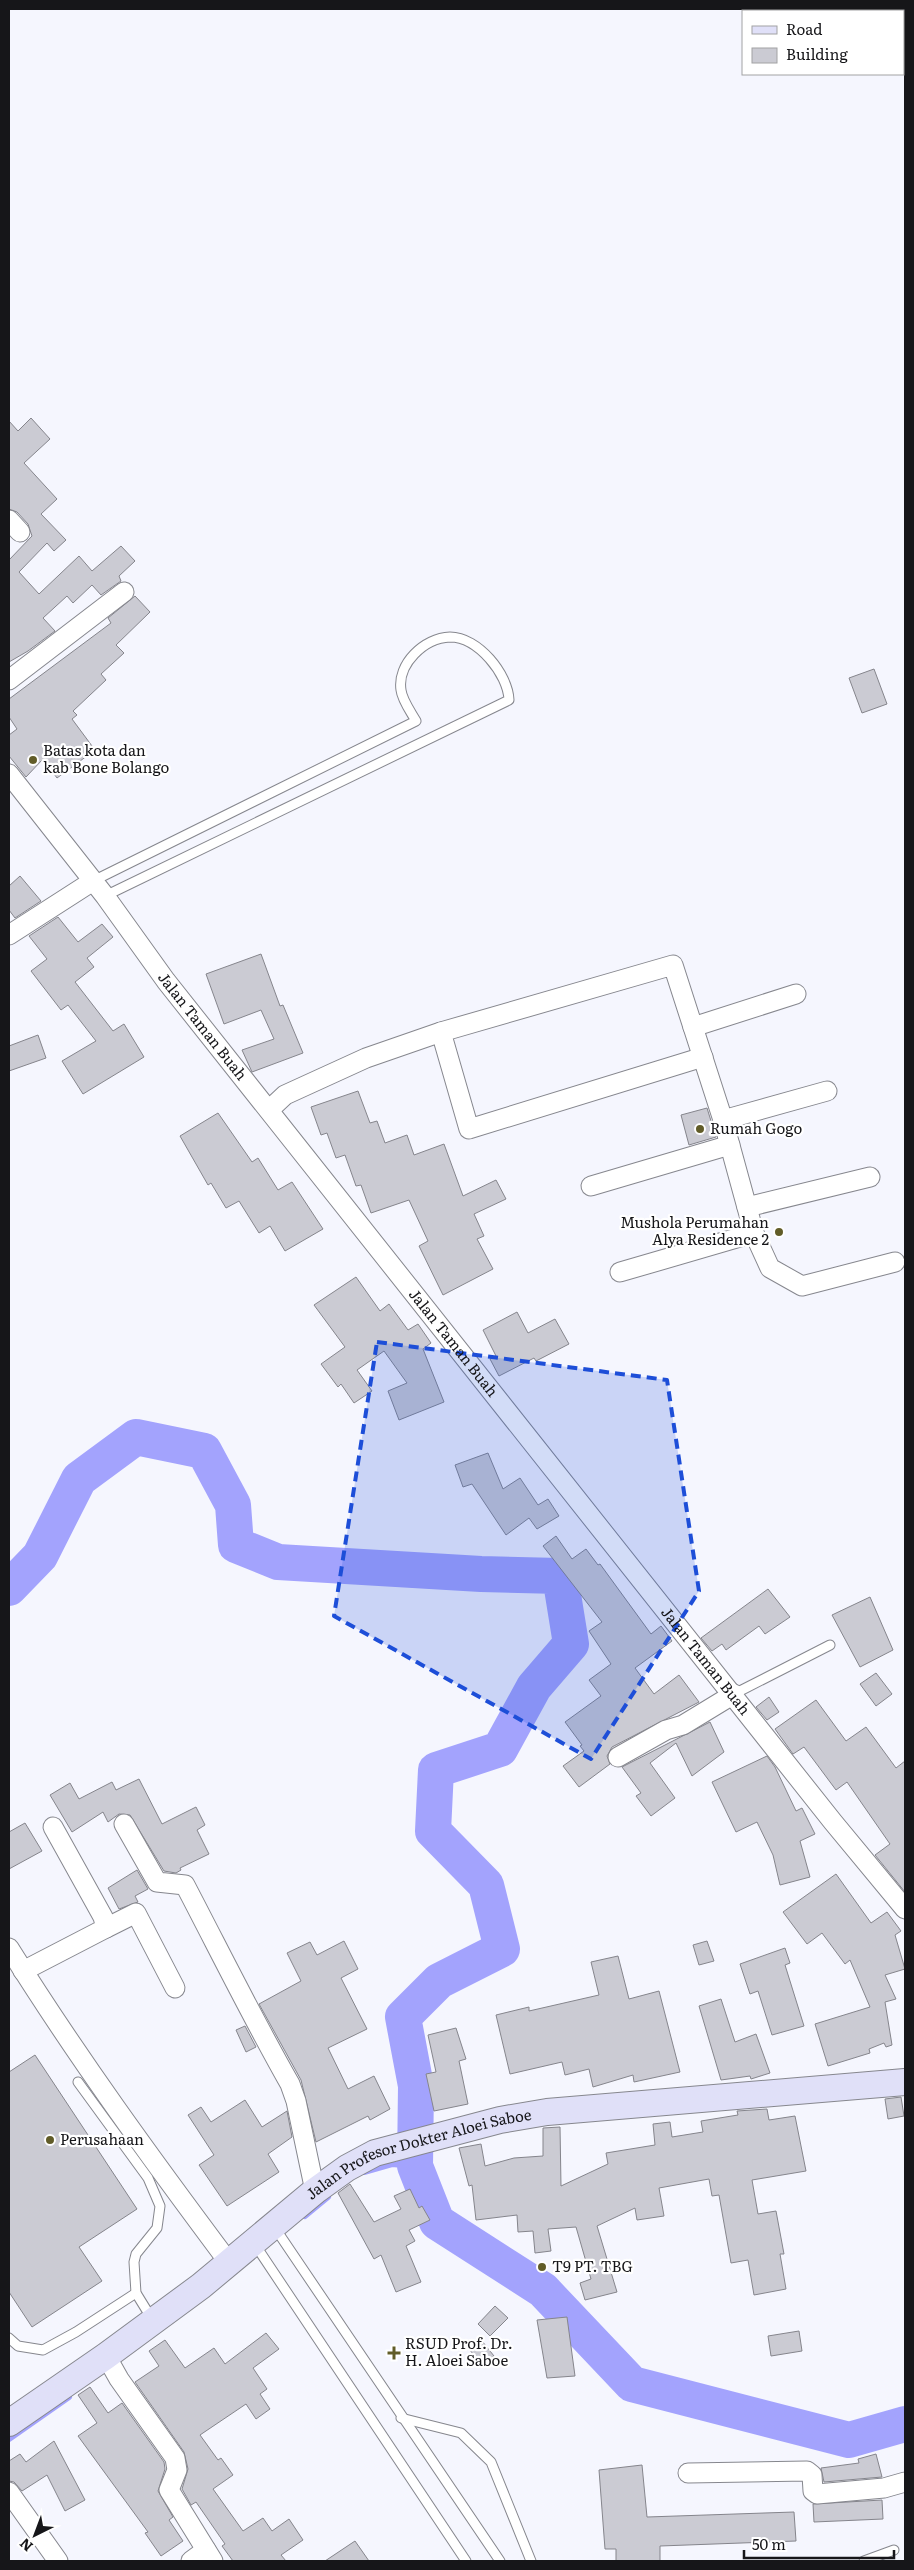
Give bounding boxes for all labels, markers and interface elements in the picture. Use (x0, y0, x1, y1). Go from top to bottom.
legend (742, 10, 904, 75)
text: Road (786, 17, 822, 40)
text: Building (786, 42, 848, 65)
place label: Batas kota dan kab Bone Bolango (43, 738, 169, 778)
marker: Batas kota dan kab Bone Bolango (27, 754, 39, 766)
street label: Jalan Taman Buah (153, 967, 254, 1085)
place label: Rumah Gogo (710, 1116, 802, 1139)
marker: Rumah Gogo (694, 1123, 706, 1135)
place label: Mushola Perumahan Alya Residence 2 (620, 1210, 769, 1250)
marker: Mushola Perumahan Alya Residence 2 (773, 1226, 785, 1238)
street label: Jalan Taman Buah (404, 1283, 505, 1401)
street label: Jalan Taman Buah (656, 1601, 757, 1719)
street label: Jalan Profesor Dokter Aloei Saboe (300, 2102, 533, 2204)
place label: Perusahaan (60, 2127, 144, 2150)
marker: Perusahaan (44, 2134, 56, 2146)
place label: T9 PT. TBG (552, 2254, 633, 2277)
marker: T9 PT. TBG (536, 2261, 548, 2273)
place label: RSUD Prof. Dr. H. Aloei Saboe (405, 2331, 513, 2371)
marker: RSUD Prof. Dr. H. Aloei Saboe (387, 2346, 401, 2360)
north arrow (10, 2510, 60, 2560)
scale bar (744, 2528, 894, 2560)
text: 50 m (752, 2532, 786, 2555)
text: N (14, 2534, 37, 2557)

